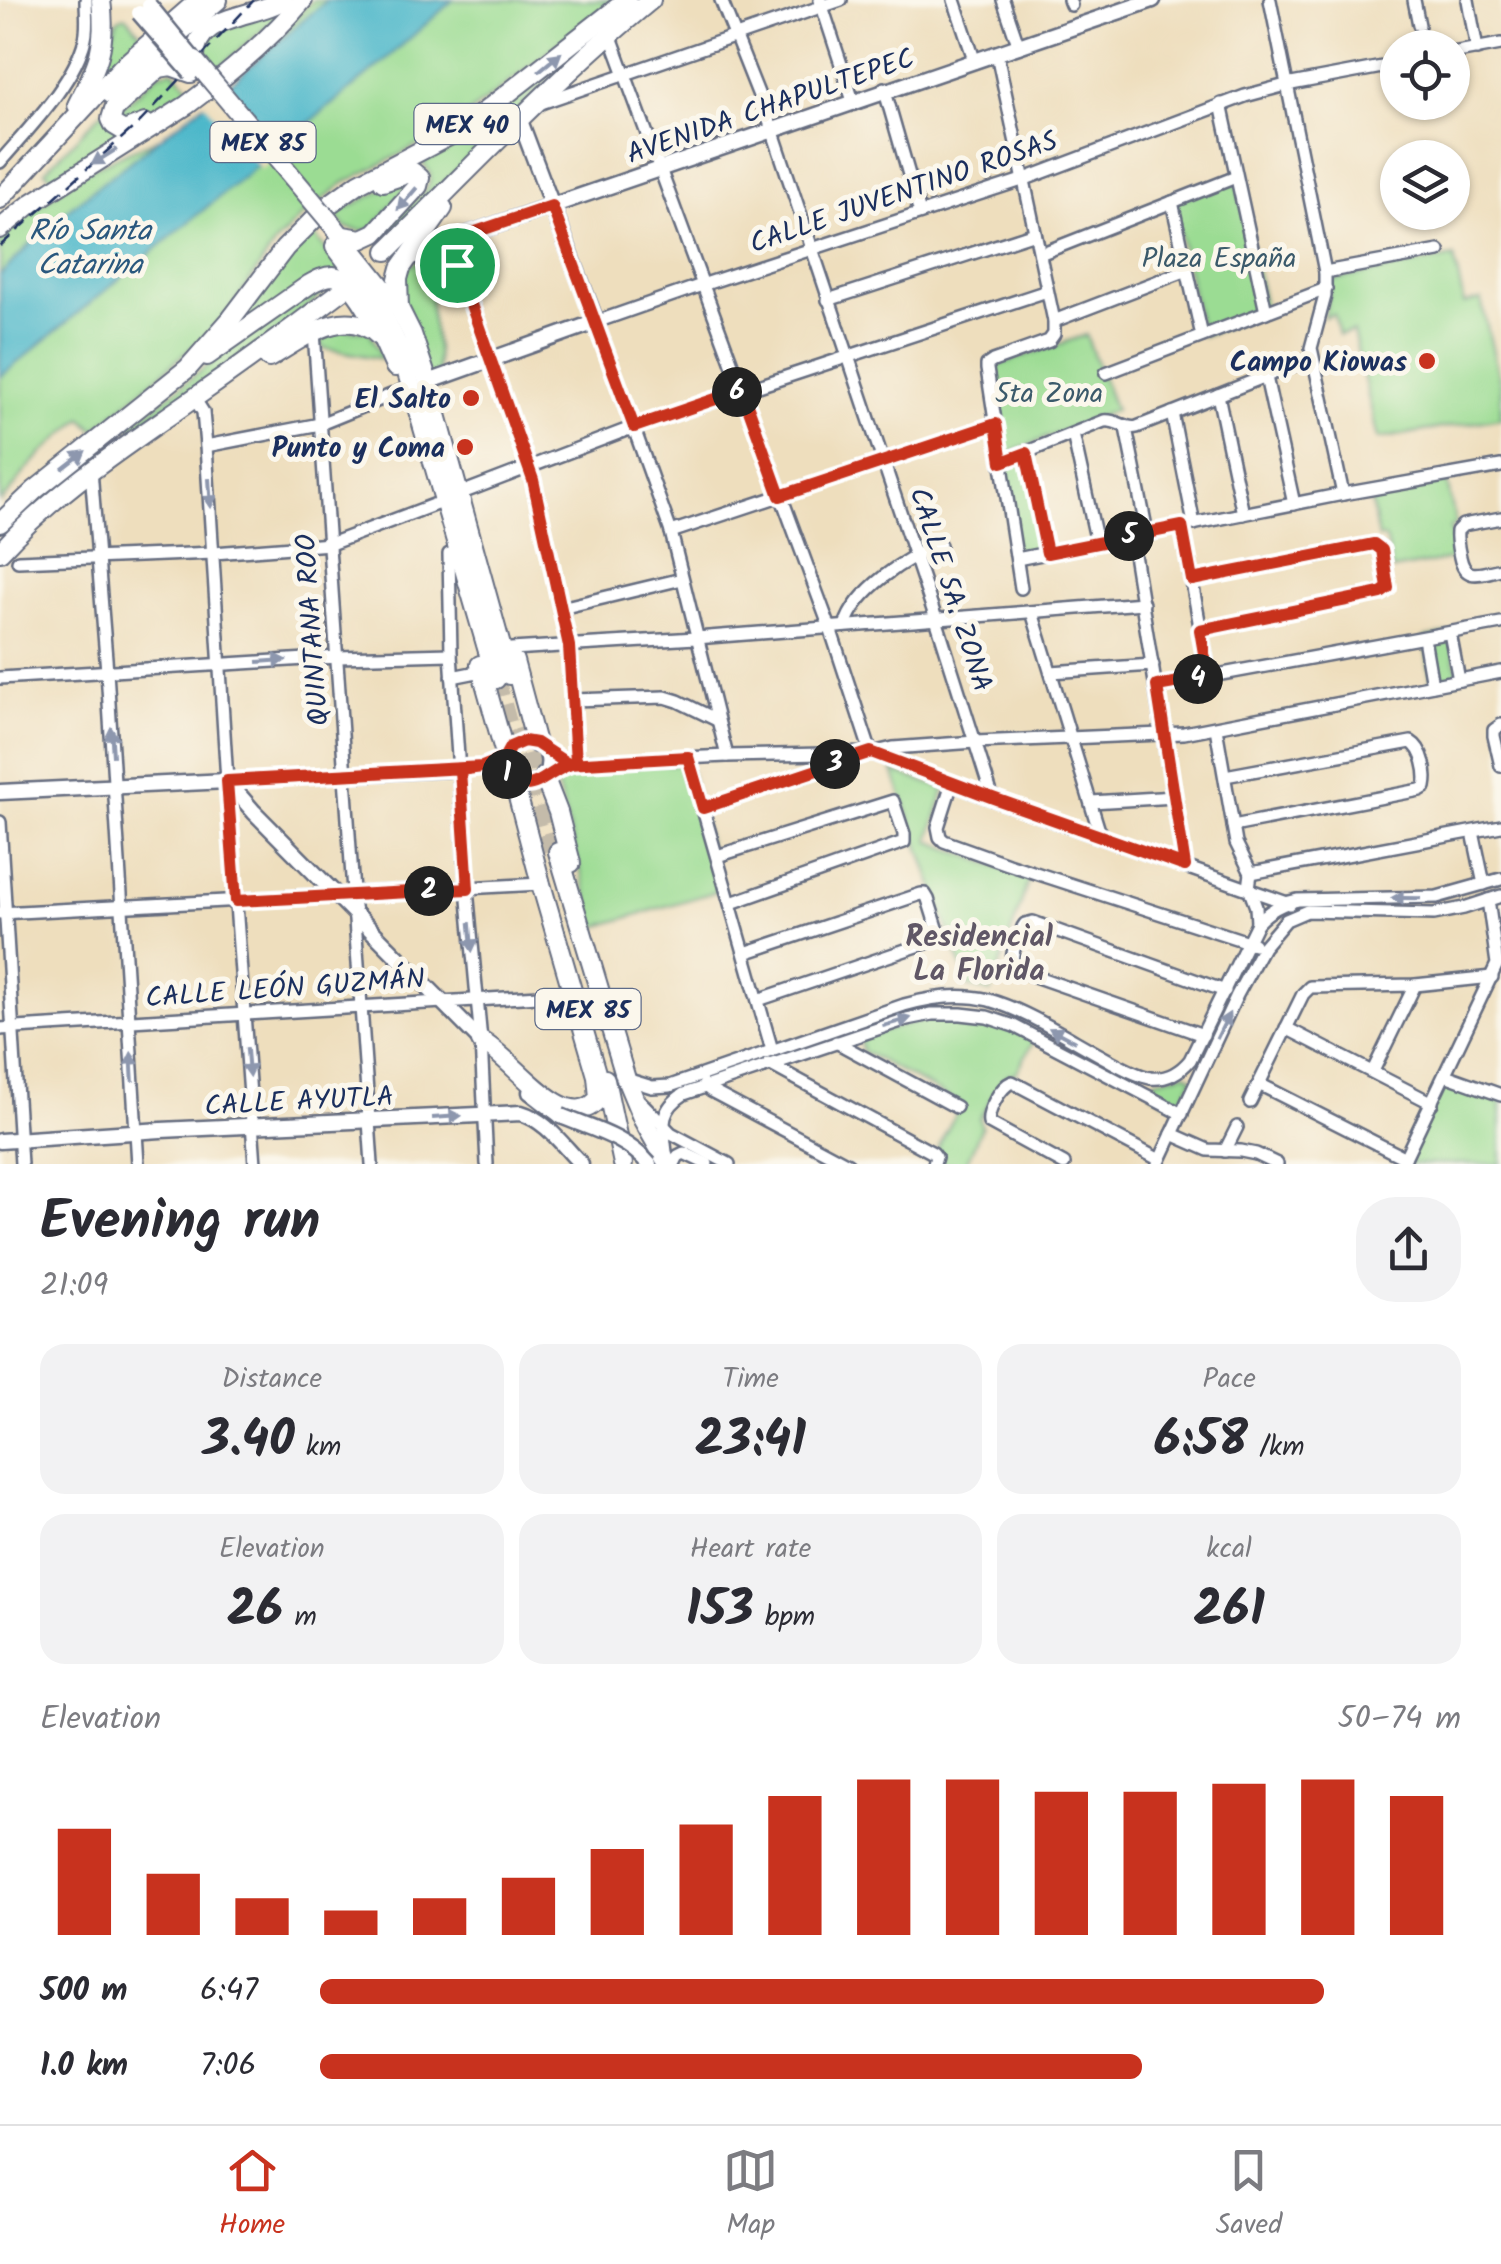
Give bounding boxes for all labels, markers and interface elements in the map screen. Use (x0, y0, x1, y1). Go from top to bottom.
map controls (1380, 30, 1470, 230)
button: locate (1380, 30, 1470, 120)
street label: AVENIDA CHAPULTEPEC (621, 37, 921, 178)
one-way arrow (538, 52, 563, 73)
road number: MEX 40 (414, 104, 520, 144)
street label: CALLE JUVENTINO ROSAS (744, 119, 1064, 267)
road number: MEX 85 (210, 122, 316, 162)
button: layers (1380, 140, 1470, 230)
one-way arrow (90, 148, 118, 165)
one-way arrow (396, 187, 418, 212)
water label: Río Santa Catarina (29, 208, 153, 290)
pin (415, 223, 500, 308)
park label: Plaza España (1142, 237, 1296, 282)
icon: arrive (430, 238, 485, 293)
place label: Campo Kiowas (1230, 341, 1407, 386)
marker: Campo Kiowas (1416, 350, 1438, 372)
pin: 6 (712, 367, 762, 417)
text: 6 (729, 369, 745, 414)
park label: 5ta Zona (995, 372, 1103, 417)
place label: El Salto (355, 378, 451, 423)
marker: El Salto (460, 387, 482, 409)
place label: Punto y Coma (272, 427, 445, 472)
marker: Punto y Coma (454, 436, 476, 458)
one-way arrow (61, 450, 87, 471)
one-way arrow (202, 477, 218, 509)
street label: CALLE 5A. ZONA (895, 482, 1004, 698)
pin: 5 (1104, 511, 1154, 561)
text: 5 (1122, 513, 1136, 558)
street label: QUINTANA ROO (284, 532, 343, 727)
one-way arrow (257, 653, 288, 669)
pin: 4 (1173, 654, 1223, 704)
text: 4 (1190, 656, 1206, 701)
one-way arrow (103, 726, 119, 758)
pin: 3 (810, 739, 860, 789)
text: 3 (827, 741, 843, 786)
pin: 1 (482, 749, 532, 799)
text: 1 (503, 751, 511, 796)
pin: 2 (404, 866, 454, 916)
text: 2 (421, 868, 437, 913)
one-way arrow (1390, 890, 1422, 906)
district label: Residencial La Florida (905, 914, 1053, 996)
one-way arrow (464, 922, 480, 953)
street label: CALLE LEÓN GUZMÁN (144, 957, 427, 1022)
road number: MEX 85 (536, 989, 640, 1029)
one-way arrow (1214, 1011, 1231, 1040)
one-way arrow (882, 1014, 912, 1029)
one-way arrow (1047, 1027, 1076, 1044)
one-way arrow (240, 1046, 256, 1078)
one-way arrow (124, 1050, 140, 1082)
street label: CALLE AYUTLA (204, 1075, 395, 1130)
one-way arrow (431, 1109, 463, 1125)
text: Evening run (40, 1180, 320, 1267)
button: share (1356, 1197, 1461, 1302)
text: 21:09 (40, 1261, 108, 1312)
text: Distance (222, 1357, 322, 1402)
text: Time (722, 1357, 779, 1402)
text: Pace (1202, 1357, 1256, 1402)
text: 3.40 (202, 1402, 295, 1482)
text: 23:41 (695, 1402, 806, 1482)
text: 6:58 (1154, 1402, 1248, 1482)
text: km (295, 1425, 341, 1470)
text: /km (1248, 1425, 1305, 1470)
text: Elevation (219, 1527, 325, 1572)
text: Heart rate (690, 1527, 811, 1572)
text: kcal (1206, 1527, 1252, 1572)
text: 26 (227, 1572, 283, 1652)
text: 153 (686, 1572, 754, 1652)
text: 261 (1193, 1572, 1265, 1652)
text: m (283, 1595, 317, 1640)
text: bpm (754, 1595, 815, 1640)
text: Elevation (40, 1694, 161, 1745)
text: 50–74 m (1338, 1694, 1461, 1745)
text: 500 m (40, 1966, 128, 2017)
text: 6:47 (200, 1966, 258, 2017)
text: 1.0 km (40, 2041, 128, 2092)
text: 7:06 (200, 2041, 256, 2092)
tab: Home (219, 2143, 285, 2248)
tab: Map (723, 2143, 778, 2248)
tab: Saved (1216, 2143, 1282, 2248)

